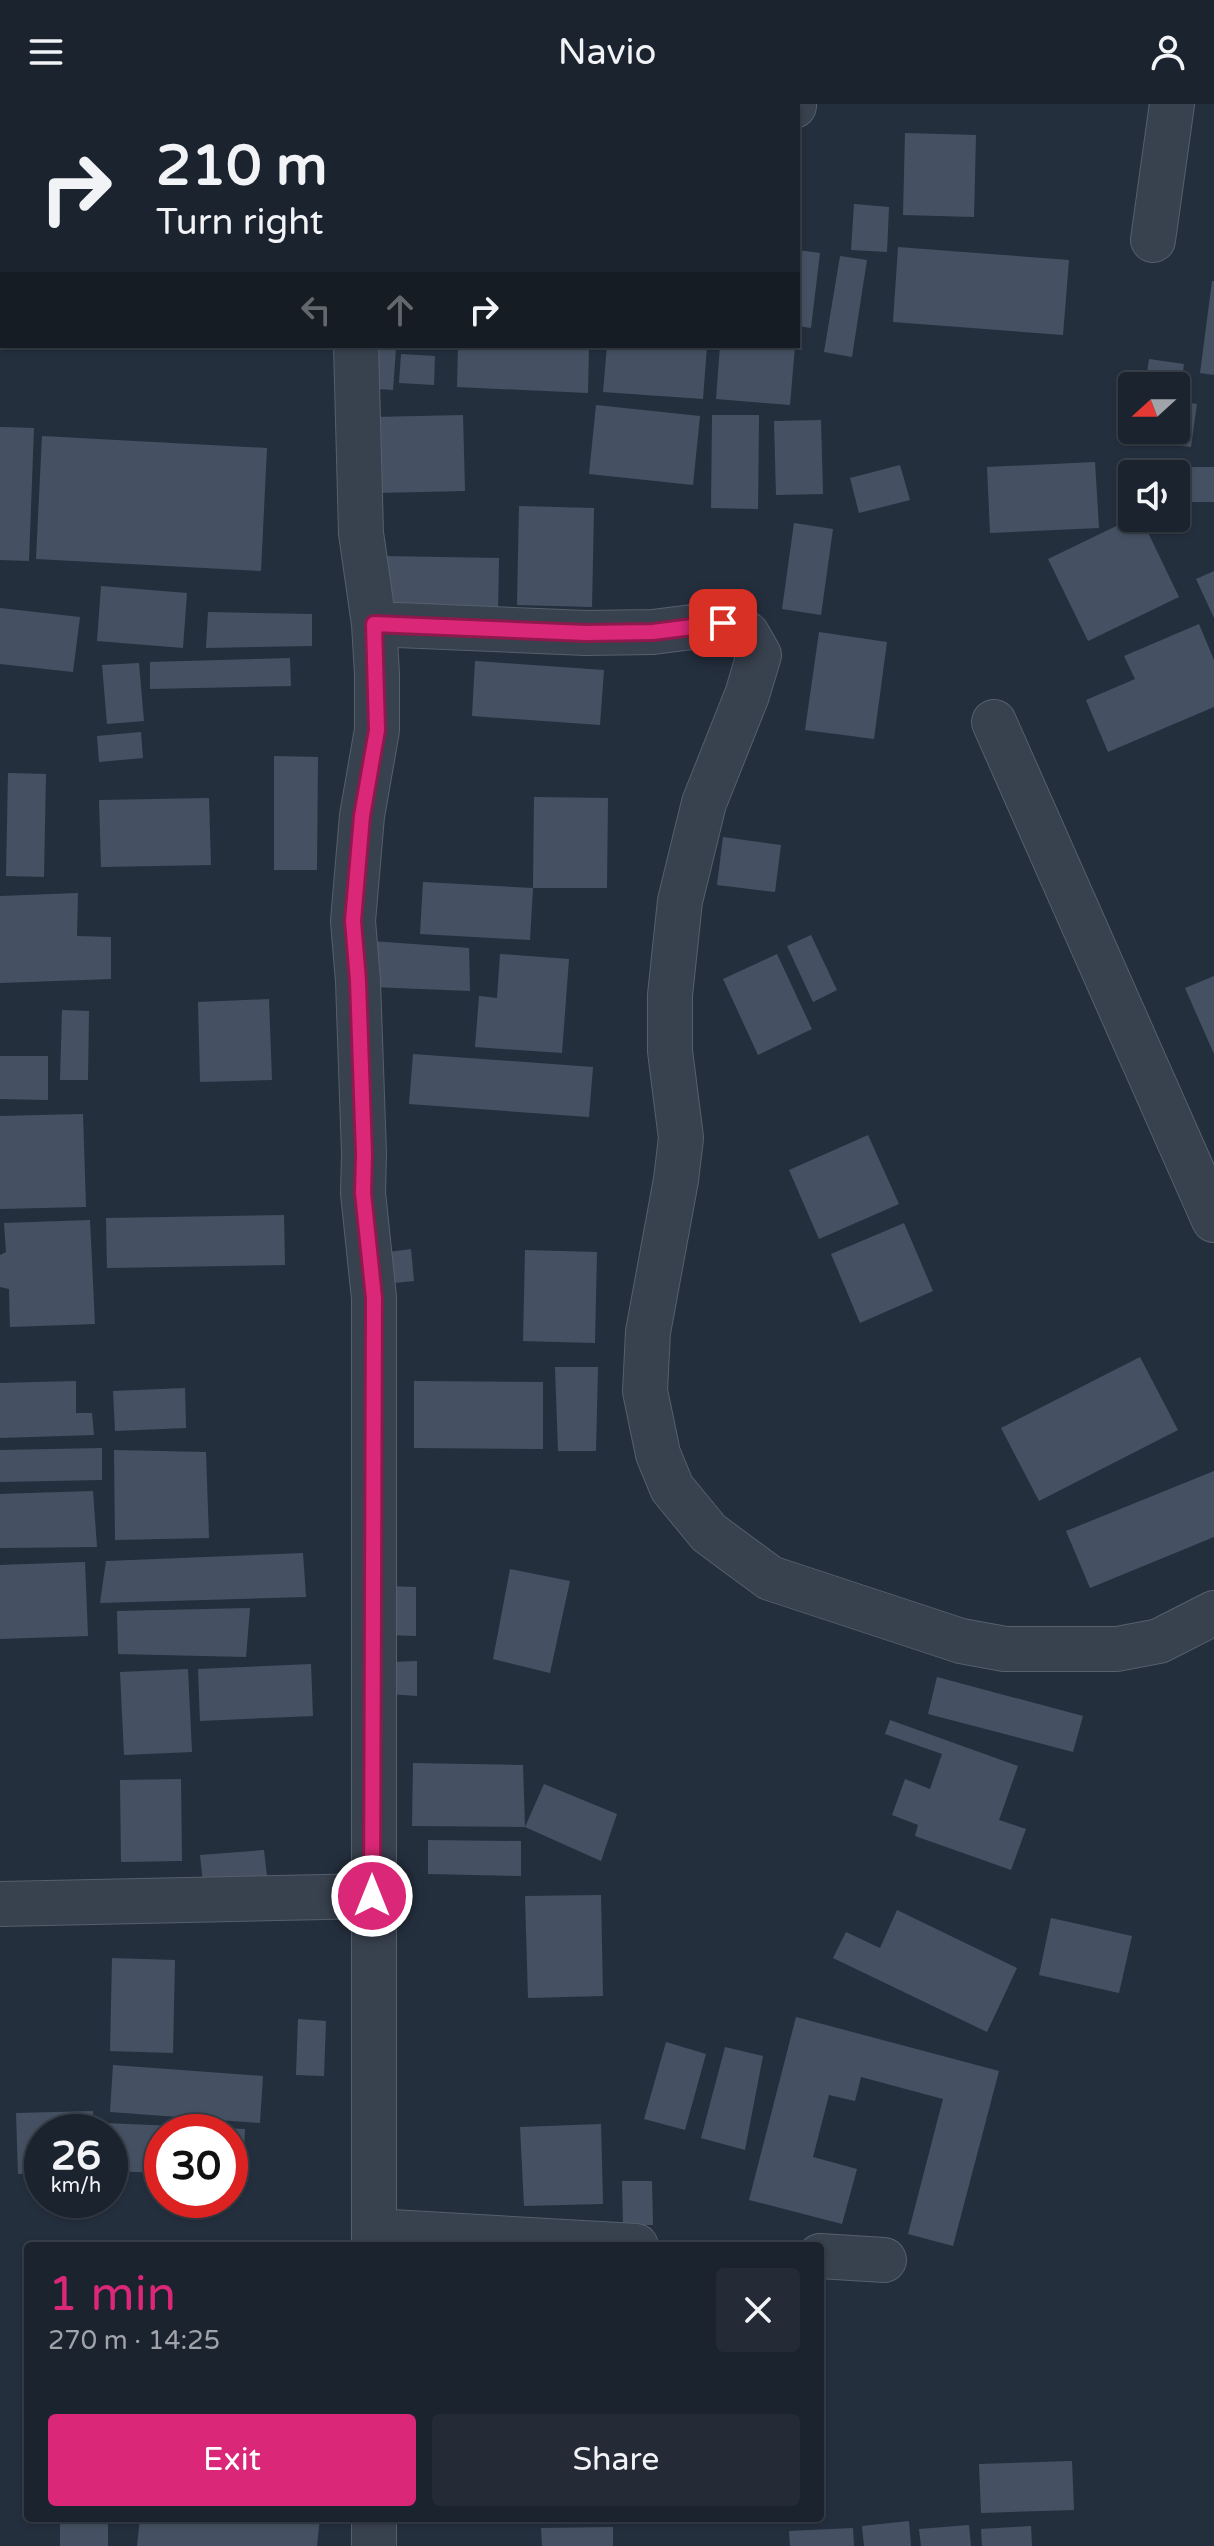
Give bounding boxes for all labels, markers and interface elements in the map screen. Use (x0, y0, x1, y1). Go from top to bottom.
icon: menu (24, 30, 68, 74)
icon: person (1146, 30, 1190, 74)
text: Navio (558, 31, 656, 74)
text: 210 m (156, 133, 327, 200)
icon: right (24, 136, 128, 240)
text: Turn right (156, 201, 323, 244)
icon: left (294, 288, 338, 332)
icon: ahead (378, 288, 422, 332)
icon: right (462, 288, 506, 332)
north arrow (1118, 372, 1190, 444)
map controls (1118, 372, 1190, 532)
button: sound (1118, 460, 1190, 532)
pin (689, 589, 757, 657)
icon: arrive (701, 601, 745, 645)
position arrow (330, 1854, 414, 1938)
speed limit sign: 30 (144, 2114, 248, 2218)
text: 26 (51, 2132, 101, 2180)
text: km/h (51, 2174, 101, 2198)
text: 1 min (48, 2266, 176, 2324)
button: close (716, 2268, 800, 2352)
text: 270 m · 14:25 (48, 2325, 220, 2356)
button: Exit (48, 2414, 416, 2506)
button: Share (432, 2414, 800, 2506)

